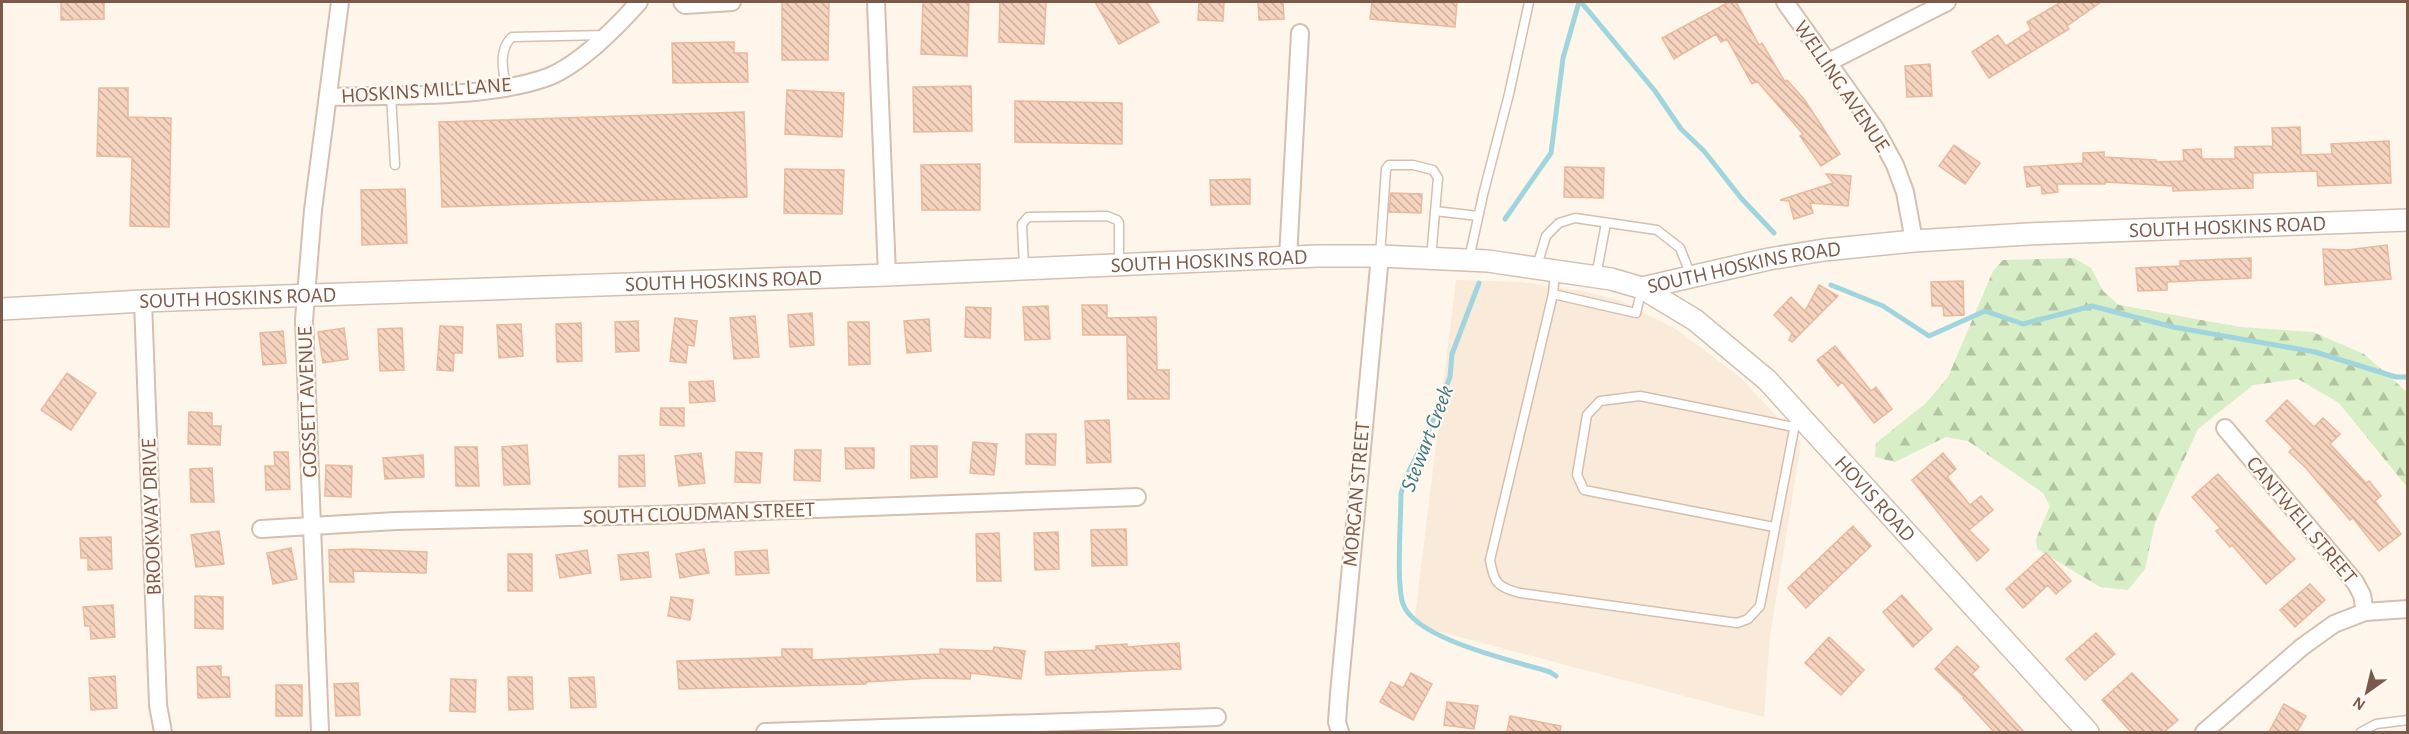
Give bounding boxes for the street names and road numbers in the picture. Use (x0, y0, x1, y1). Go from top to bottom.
street label: WELLING AVENUE (1790, 17, 1893, 156)
street label: HOSKINS MILL LANE (340, 74, 512, 107)
street label: SOUTH HOSKINS ROAD (2129, 213, 2326, 241)
street label: SOUTH HOSKINS ROAD (1645, 238, 1842, 297)
street label: SOUTH HOSKINS ROAD (1110, 246, 1308, 276)
street label: SOUTH HOSKINS ROAD (625, 267, 822, 295)
street label: SOUTH HOSKINS ROAD (139, 284, 337, 312)
street label: GOSSETT AVENUE (294, 326, 321, 478)
street label: MORGAN STREET (1340, 420, 1373, 568)
street label: BROOKWAY DRIVE (138, 438, 165, 596)
street label: HOVIS ROAD (1831, 452, 1919, 546)
street label: CANTWELL STREET (2242, 453, 2361, 588)
street label: SOUTH CLOUDMAN STREET (583, 499, 815, 528)

